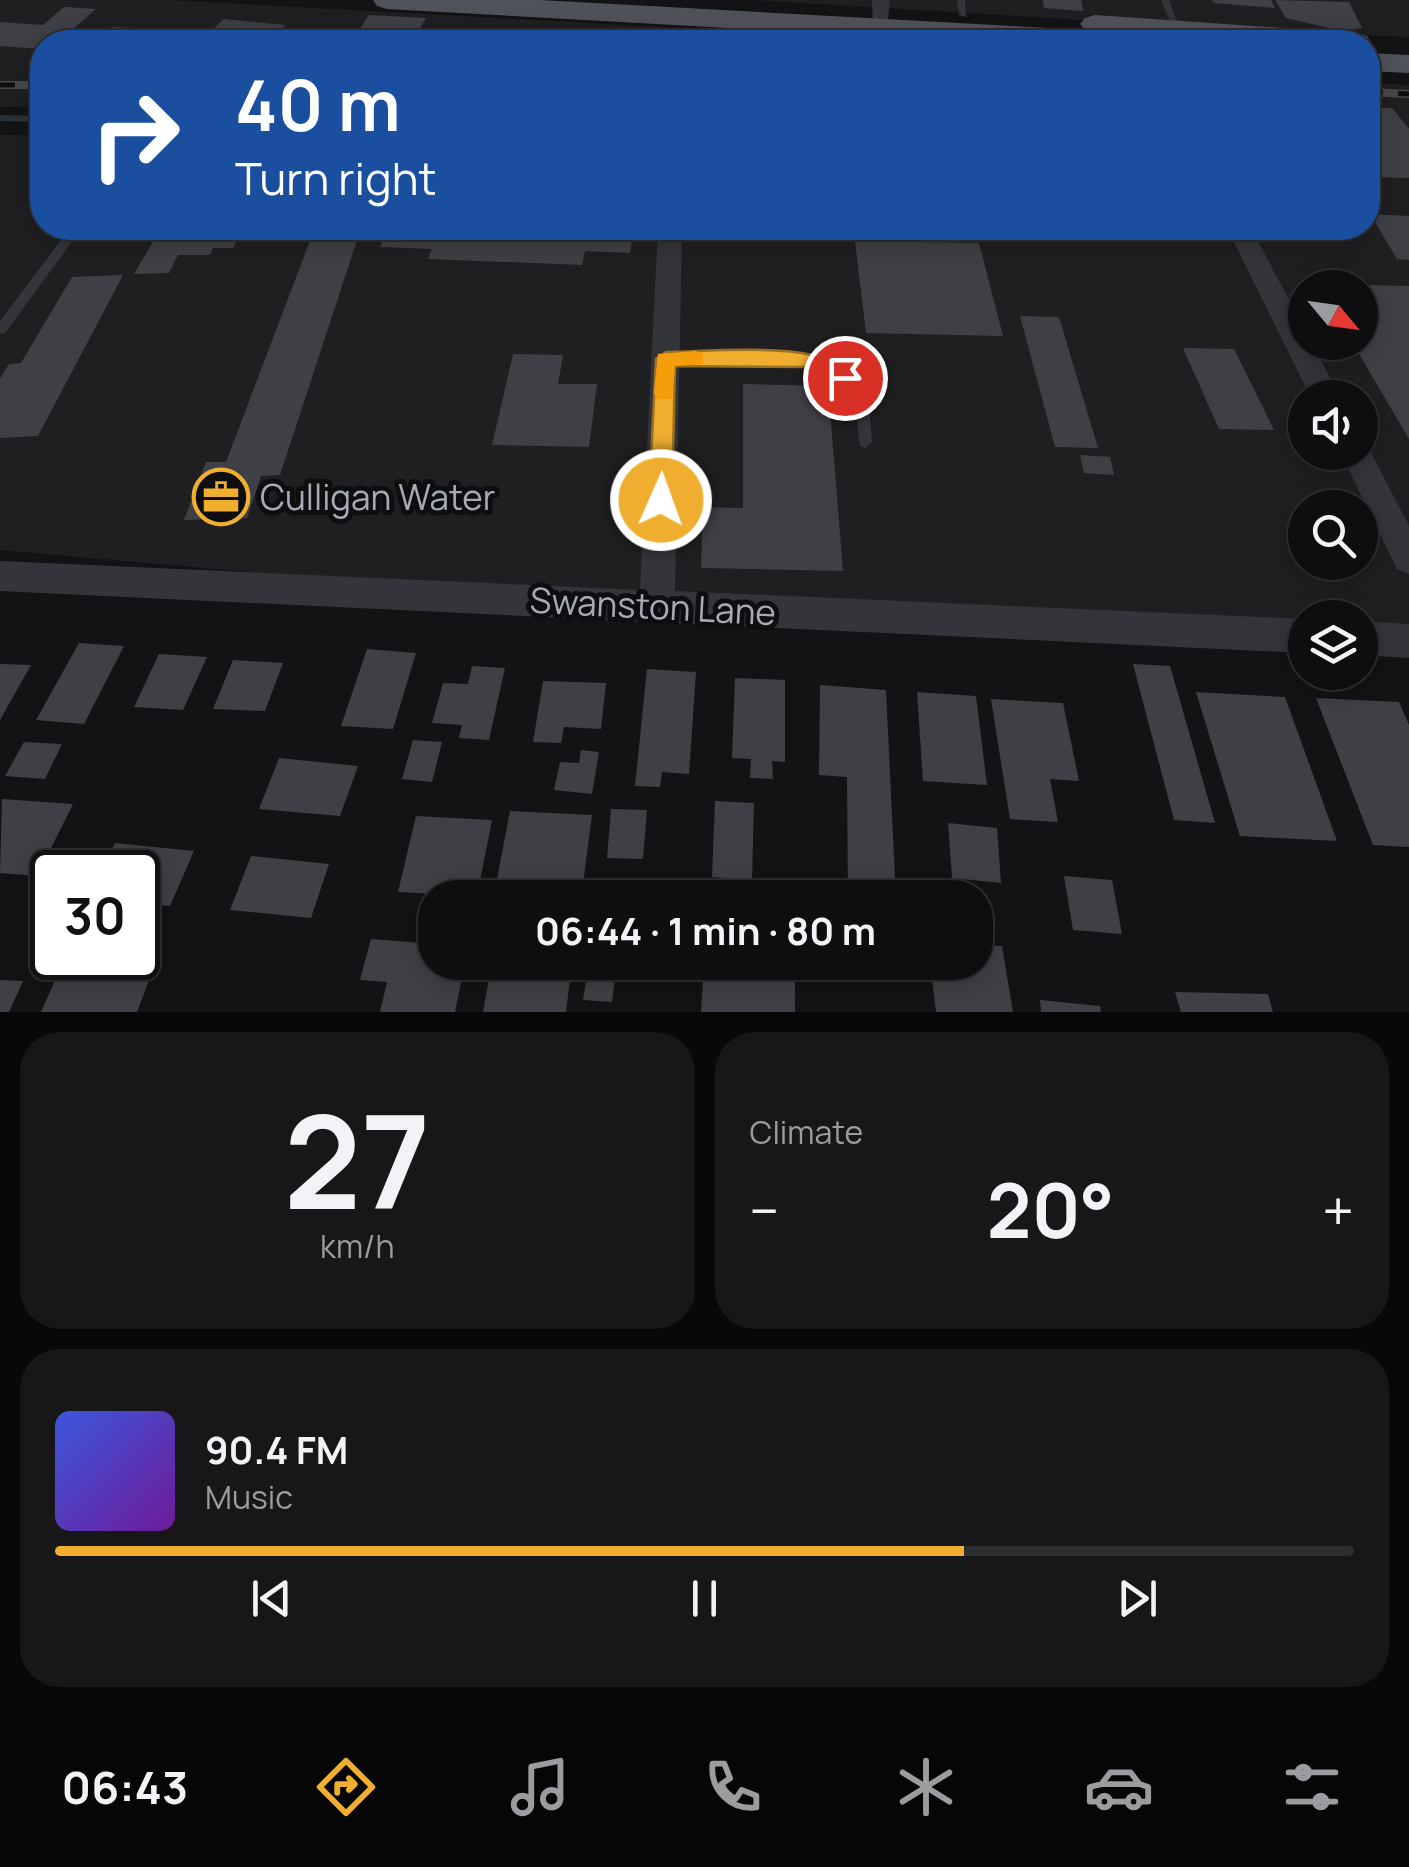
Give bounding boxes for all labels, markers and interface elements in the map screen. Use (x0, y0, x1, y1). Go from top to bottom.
text: 40 m (235, 56, 401, 152)
icon: right (70, 70, 200, 200)
text: Turn right (235, 147, 436, 209)
north arrow (1288, 270, 1378, 360)
map controls (1288, 270, 1378, 690)
pin (803, 336, 888, 421)
icon: arrive (818, 351, 873, 406)
button: sound (1288, 380, 1378, 470)
position arrow (609, 448, 713, 552)
office icon: Culligan Water (191, 467, 251, 527)
place label: Culligan Water (260, 473, 495, 521)
button: search (1288, 490, 1378, 580)
street label: Swanston Lane (529, 576, 777, 636)
button: layers (1288, 600, 1378, 690)
speed limit sign: 30 (30, 850, 160, 980)
text: 06:44 · 1 min · 80 m (535, 904, 876, 956)
text: 27 (284, 1070, 431, 1248)
text: Climate (750, 1110, 863, 1154)
text: 20° (987, 1158, 1115, 1261)
text: − (750, 1172, 779, 1248)
text: + (1322, 1172, 1354, 1248)
text: km/h (320, 1224, 394, 1268)
text: 90.4 FM (205, 1423, 348, 1475)
text: Music (205, 1475, 293, 1519)
icon: previous (244, 1571, 299, 1626)
icon: pause (677, 1571, 732, 1626)
icon: next (1110, 1571, 1165, 1626)
icon: directions (311, 1752, 381, 1822)
icon: music (505, 1752, 575, 1822)
icon: phone (698, 1752, 768, 1822)
icon: climate (891, 1752, 961, 1822)
icon: car (1084, 1752, 1154, 1822)
icon: filters (1277, 1752, 1347, 1822)
text: 06:43 (62, 1756, 188, 1818)

